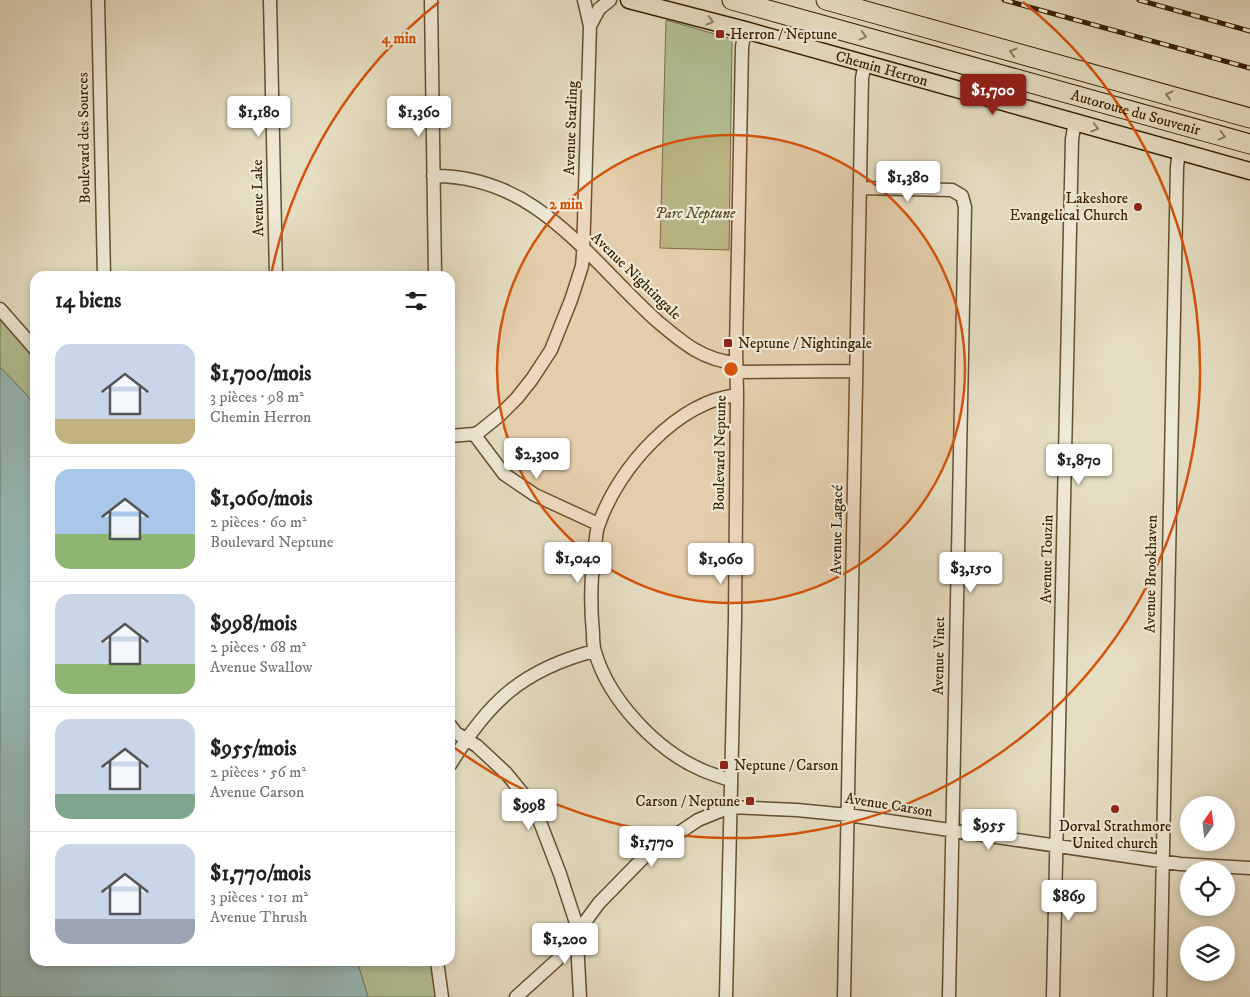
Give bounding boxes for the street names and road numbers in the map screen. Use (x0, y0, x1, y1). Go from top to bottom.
street label: Chemin Herron (834, 46, 930, 90)
street label: Boulevard des Sources (73, 72, 95, 204)
street label: Avenue Starling (560, 80, 582, 176)
street label: Autoroute du Souvenir (1069, 85, 1203, 139)
street label: Avenue Lake (248, 159, 268, 237)
street label: Avenue Nightingale (587, 228, 685, 324)
street label: Boulevard Neptune (709, 395, 731, 511)
street label: Avenue Lagacé (827, 484, 847, 575)
street label: Avenue Touzin (1037, 514, 1057, 604)
street label: Avenue Brookhaven (1140, 515, 1162, 633)
street label: Avenue Vinet (929, 616, 949, 695)
street label: Avenue Carson (844, 789, 934, 821)

